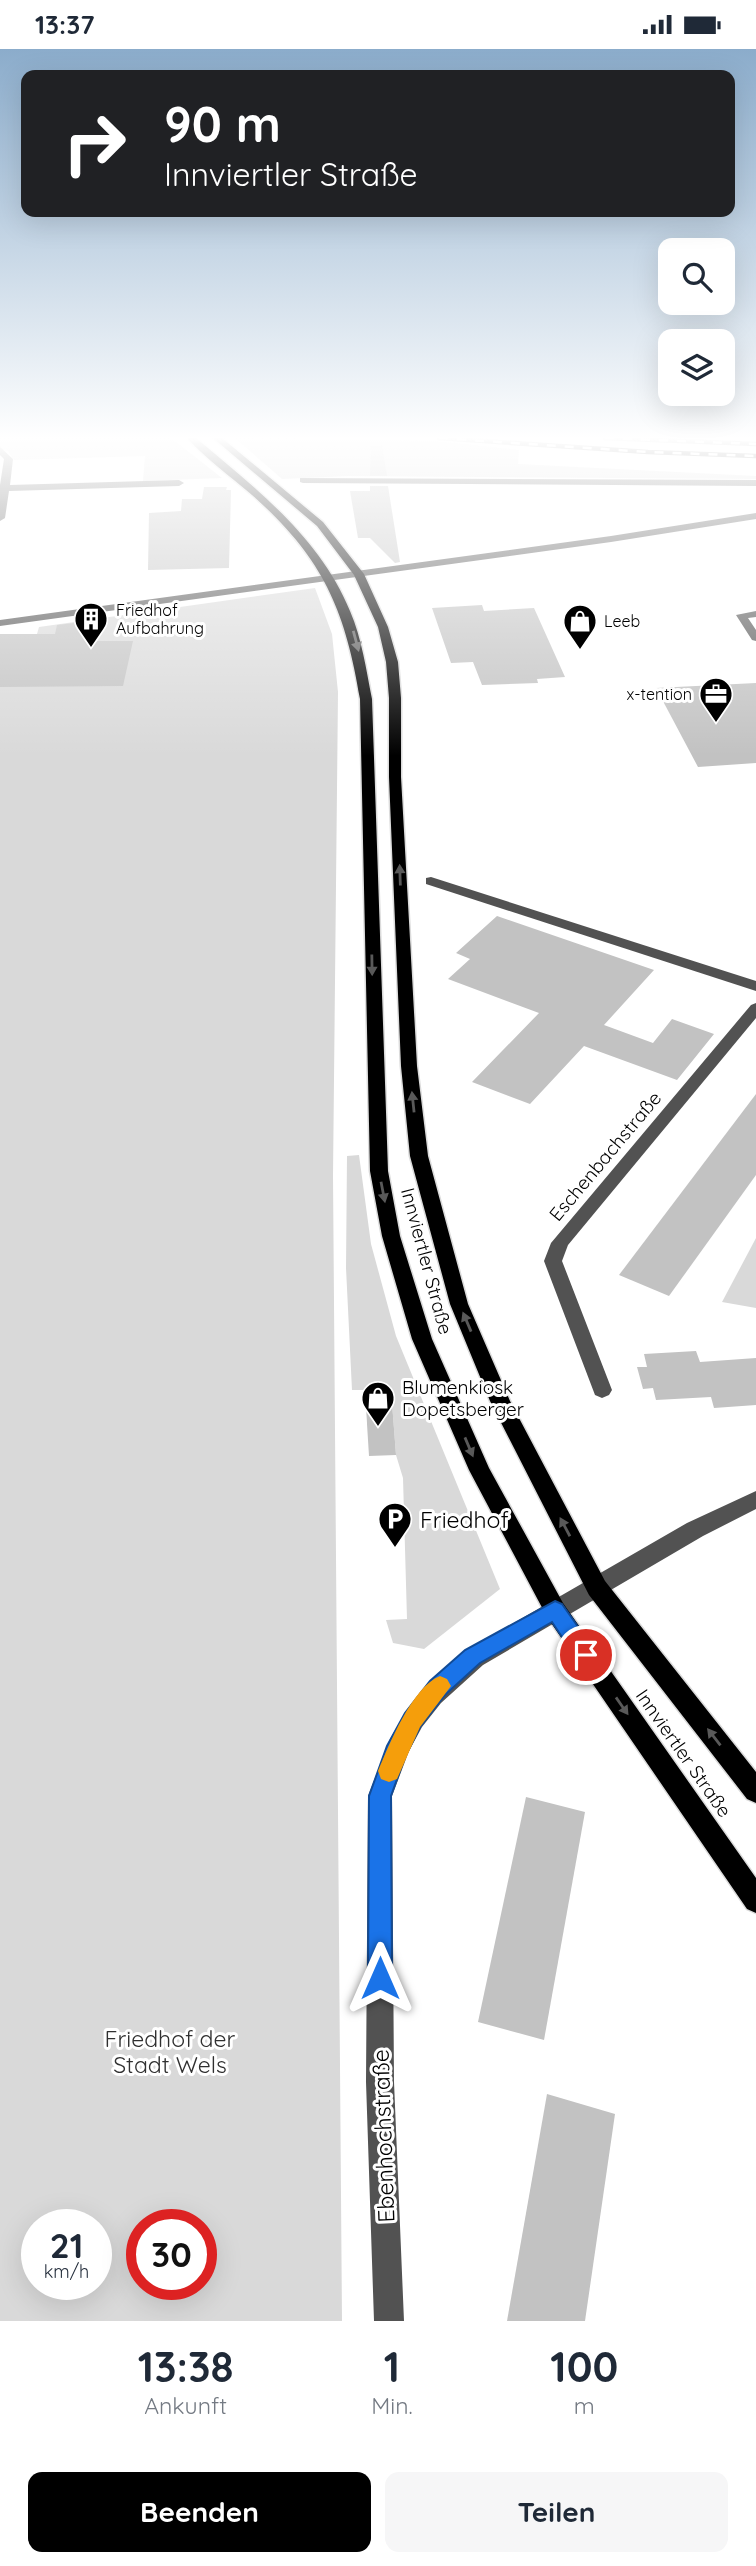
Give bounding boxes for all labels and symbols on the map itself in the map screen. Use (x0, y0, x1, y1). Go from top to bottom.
building icon: Friedhof Aufbahrung (72, 600, 110, 649)
place label: Friedhof Aufbahrung (116, 600, 204, 638)
shop icon: Leeb (561, 602, 599, 651)
place label: Leeb (604, 611, 640, 631)
one-way arrow (351, 630, 362, 652)
office icon: x-tention (697, 675, 735, 724)
place label: x-tention (627, 684, 692, 704)
one-way arrow (394, 864, 405, 886)
one-way arrow (366, 954, 378, 976)
street label: Eschenbachstraße (544, 1086, 666, 1226)
one-way arrow (407, 1091, 418, 1113)
one-way arrow (377, 1181, 388, 1203)
street label: Innviertler Straße (396, 1185, 458, 1337)
one-way arrow (461, 1312, 472, 1333)
place label: Blumenkiosk Dopetsberger (402, 1375, 525, 1421)
shop icon: Blumenkiosk Dopetsberger (359, 1379, 397, 1428)
one-way arrow (463, 1437, 475, 1457)
parking icon: Friedhof (376, 1500, 414, 1549)
place label: Friedhof (420, 1505, 509, 1534)
one-way arrow (559, 1517, 571, 1537)
pin (556, 1625, 616, 1685)
street label: Innviertler Straße (631, 1684, 737, 1822)
one-way arrow (615, 1697, 629, 1715)
one-way arrow (706, 1728, 721, 1746)
position arrow (343, 1941, 417, 2015)
park label: Friedhof der Stadt Wels (105, 2024, 236, 2079)
street label: Ebenhochstraße (365, 2049, 401, 2223)
speed limit sign: 30 (126, 2209, 217, 2300)

